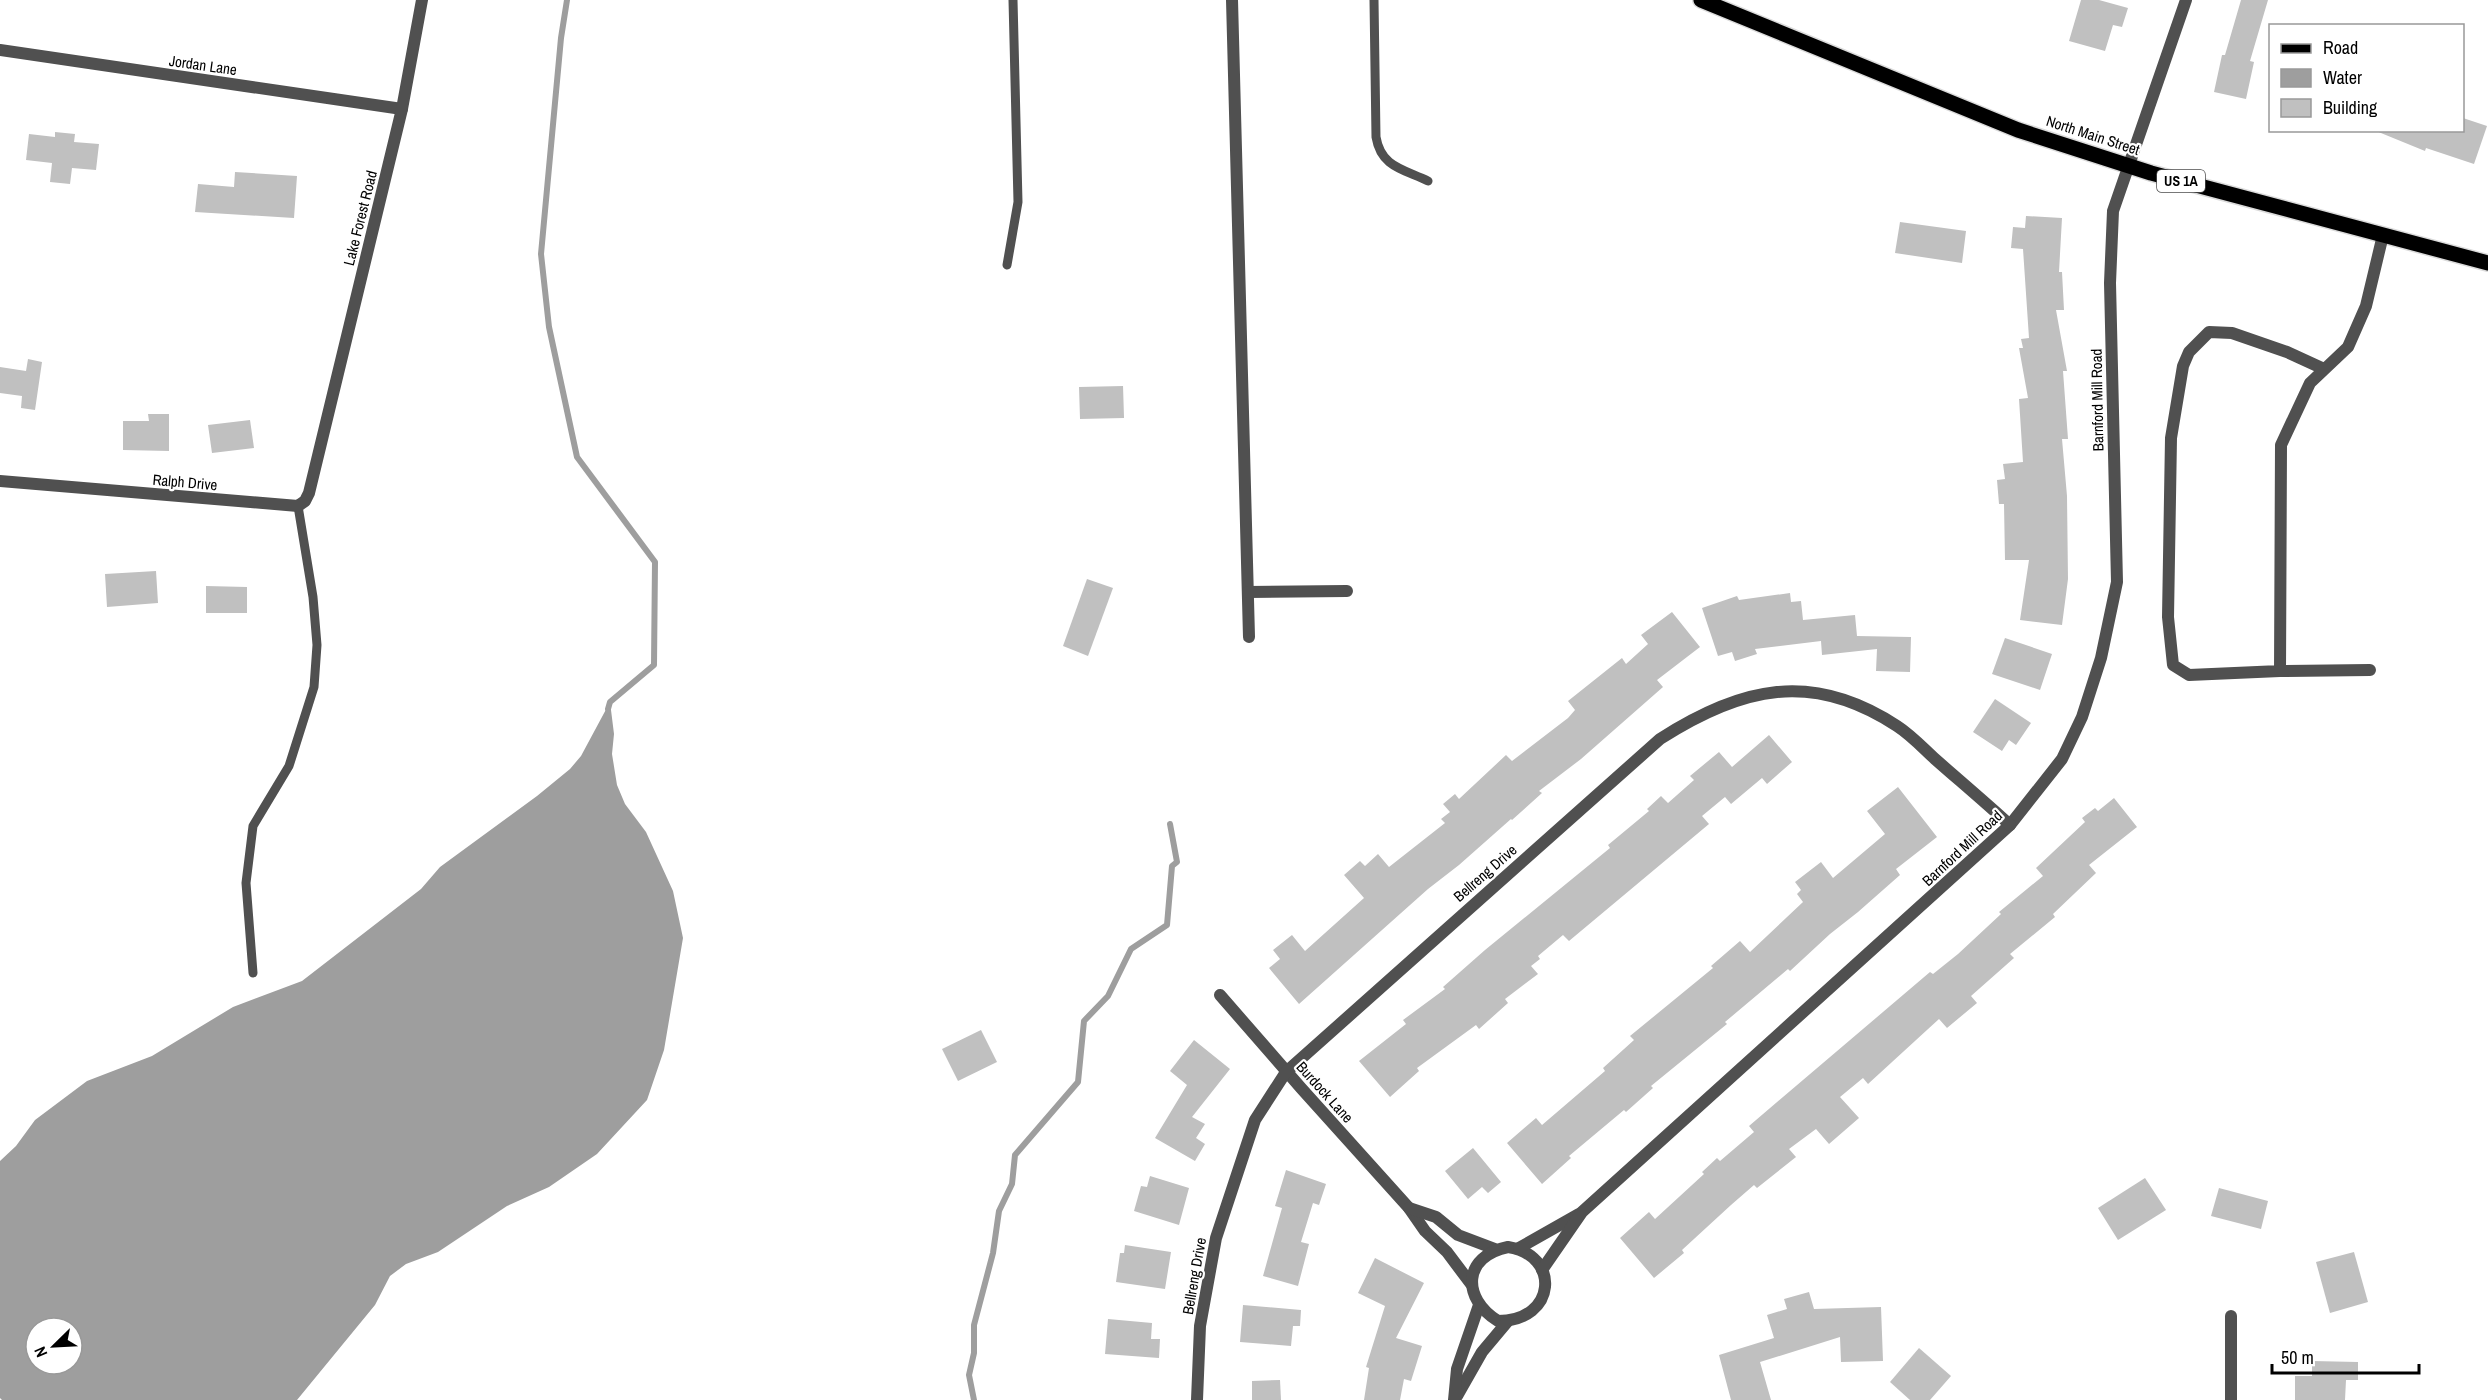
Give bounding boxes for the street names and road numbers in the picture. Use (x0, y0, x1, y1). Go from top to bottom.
street label: Jordan Lane (168, 50, 238, 80)
street label: North Main Street (2044, 110, 2143, 160)
street label: Lake Forest Road (338, 168, 382, 268)
road number: US 1A (2157, 170, 2205, 192)
street label: Barnford Mill Road (2086, 349, 2108, 451)
street label: Ralph Drive (152, 469, 218, 495)
street label: Barnford Mill Road (1917, 805, 2007, 891)
street label: Bellreng Drive (1449, 839, 1521, 906)
street label: Burdock Lane (1292, 1057, 1358, 1127)
street label: Bellreng Drive (1177, 1236, 1211, 1316)

